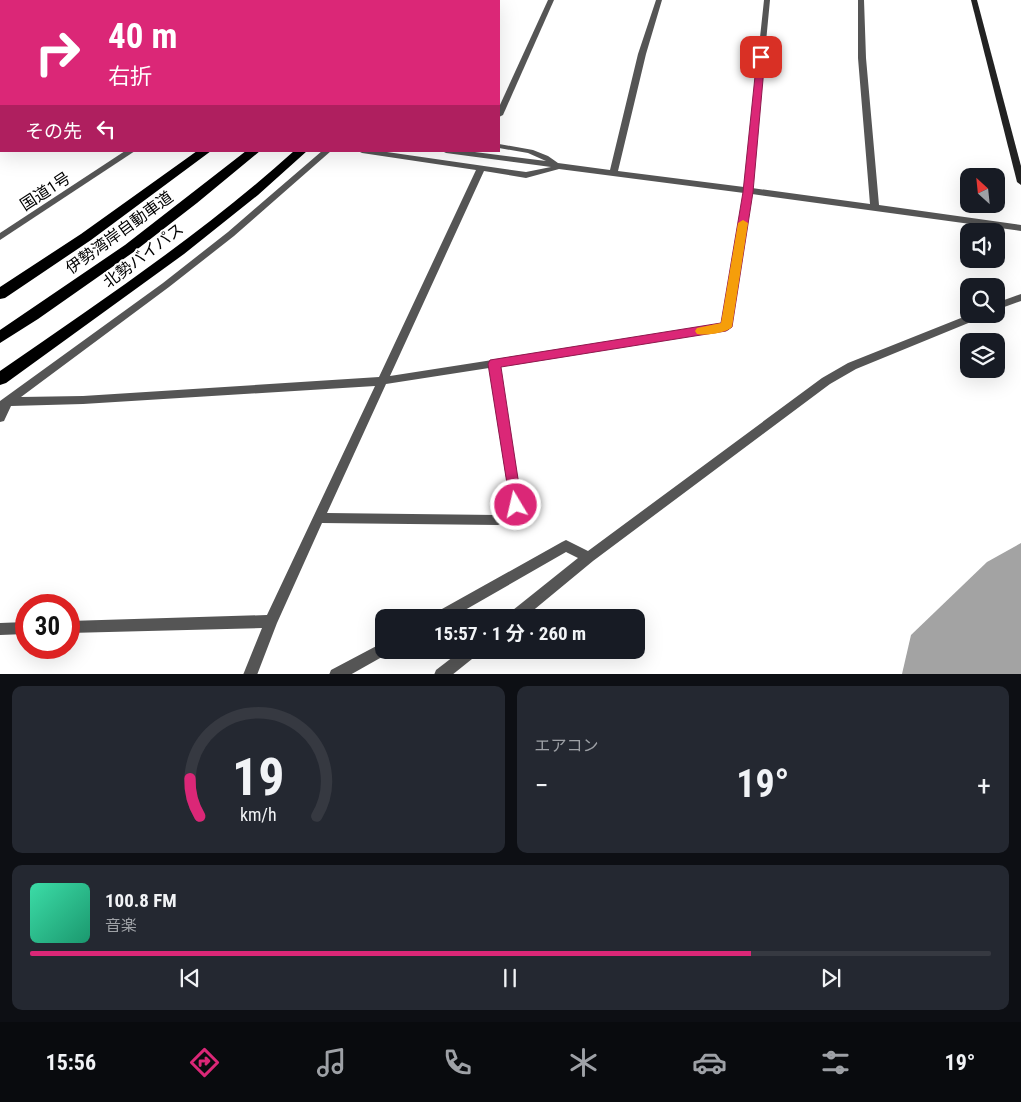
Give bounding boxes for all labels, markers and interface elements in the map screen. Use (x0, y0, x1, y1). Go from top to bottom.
text: 40 m (108, 16, 177, 57)
icon: right (25, 20, 90, 85)
pin (740, 36, 782, 78)
icon: arrive (747, 43, 775, 71)
text: 右折 (108, 64, 152, 89)
icon: left (92, 115, 120, 143)
text: その先 (25, 120, 82, 143)
street label: 国道1号 (17, 168, 74, 215)
north arrow (960, 168, 1005, 212)
map controls (960, 168, 1005, 378)
street label: 伊勢湾岸自動車道 (62, 187, 177, 278)
street label: 北勢バイパス (99, 219, 187, 292)
button: sound (960, 223, 1005, 268)
button: search (960, 278, 1005, 323)
button: layers (960, 333, 1005, 378)
position arrow (489, 478, 541, 530)
speed limit sign: 30 (15, 594, 80, 659)
text: 15:57 · 1 分 · 260 m (434, 622, 586, 645)
text: エアコン (535, 736, 599, 755)
text: 19 (232, 747, 285, 808)
text: 19° (736, 762, 789, 806)
text: − (535, 769, 549, 802)
text: + (977, 769, 991, 802)
text: km/h (240, 804, 277, 825)
text: 100.8 FM (105, 889, 177, 912)
text: 音楽 (105, 916, 137, 935)
icon: previous (176, 964, 204, 992)
icon: pause (496, 964, 524, 992)
icon: next (817, 964, 845, 992)
icon: directions (187, 1045, 222, 1080)
icon: music (314, 1045, 349, 1080)
icon: phone (440, 1045, 475, 1080)
icon: climate (566, 1045, 601, 1080)
icon: car (692, 1045, 727, 1080)
icon: filters (818, 1045, 853, 1080)
text: 15:56 (46, 1050, 96, 1075)
text: 19° (945, 1050, 975, 1075)

